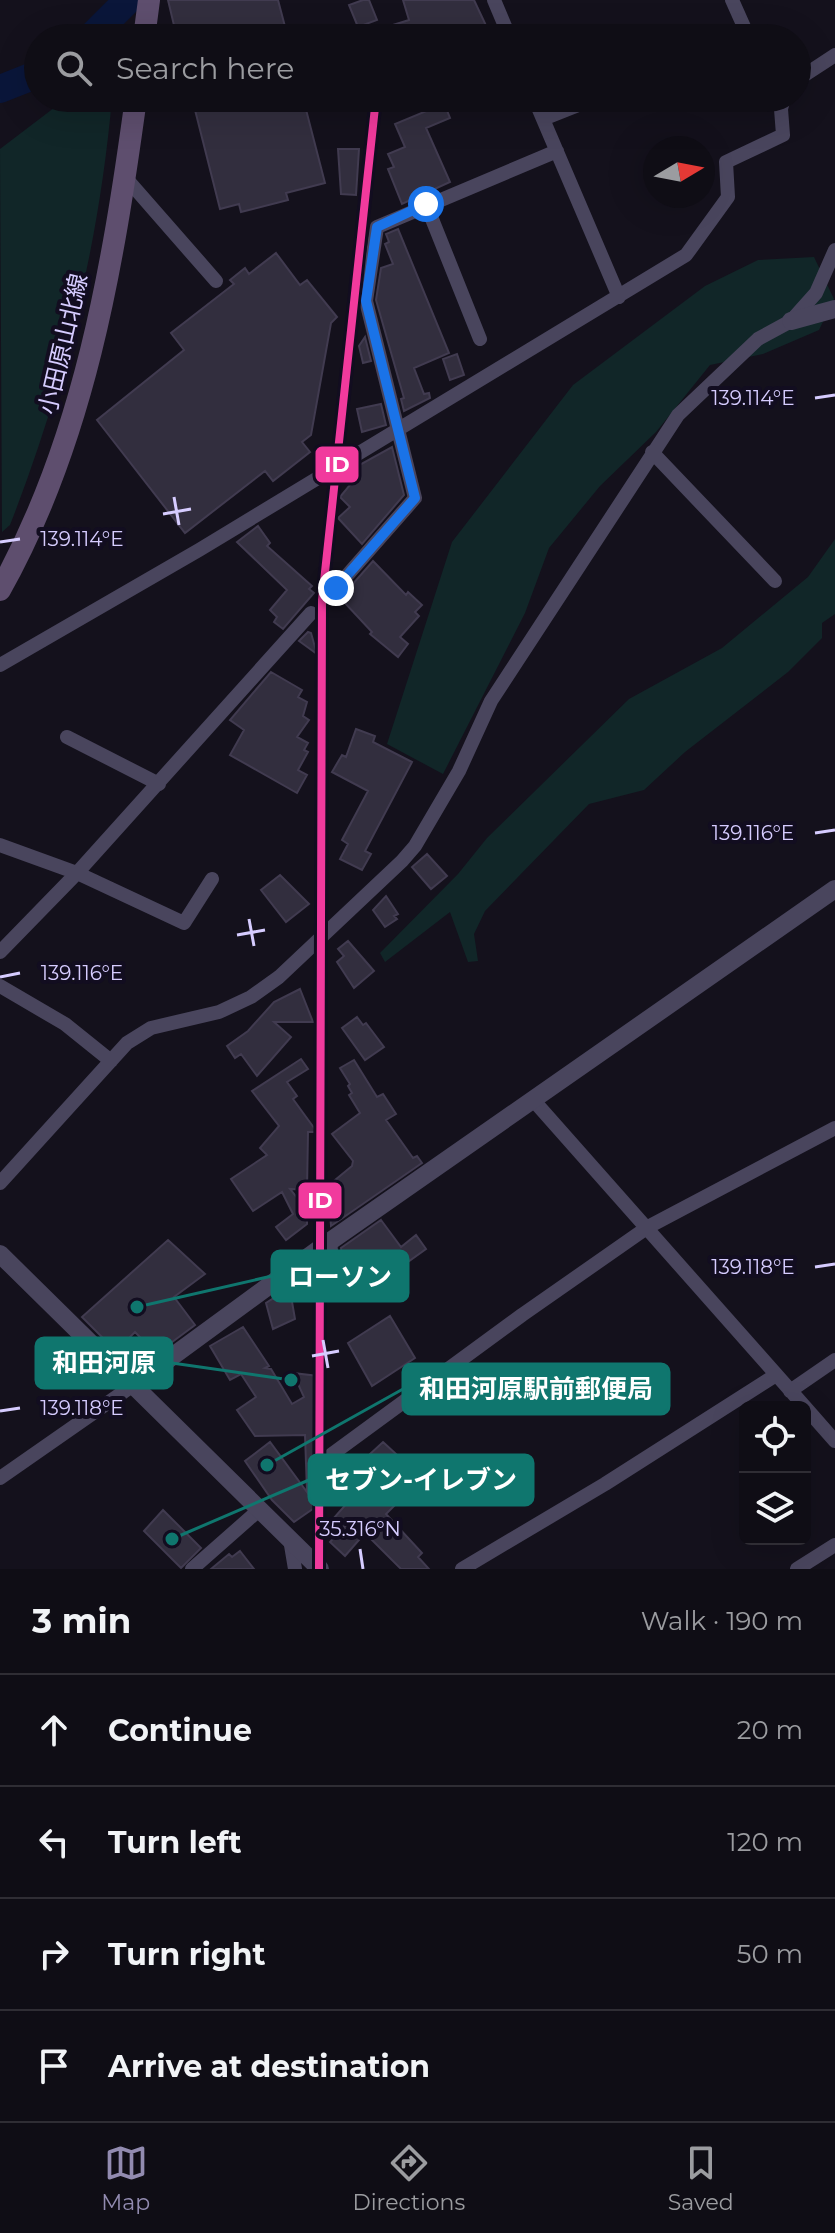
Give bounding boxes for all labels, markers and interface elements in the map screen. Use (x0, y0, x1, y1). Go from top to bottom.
search box (24, 24, 811, 112)
icon: search (52, 46, 96, 90)
text: Search here (116, 50, 294, 87)
north arrow (643, 136, 715, 208)
route start (408, 186, 444, 222)
street label: 小田原山北線 (33, 271, 93, 417)
text: 139.114°E (711, 386, 795, 410)
line badge: ID (314, 445, 360, 484)
text: ID (324, 451, 350, 478)
text: 139.114°E (40, 527, 124, 551)
route end (318, 570, 354, 606)
text: 139.116°E (712, 821, 794, 845)
text: 139.116°E (41, 961, 123, 985)
line badge: ID (297, 1181, 343, 1220)
text: ID (307, 1187, 333, 1214)
callout: ローソン (272, 1251, 408, 1301)
text: 139.118°E (711, 1255, 795, 1279)
text: ローソン (288, 1261, 392, 1293)
callout: 和田河原 (36, 1338, 172, 1388)
text: 和田河原 (52, 1347, 156, 1379)
callout: 和田河原駅前郵便局 (403, 1364, 669, 1414)
text: 和田河原駅前郵便局 (419, 1373, 653, 1405)
text: 139.118°E (40, 1396, 124, 1420)
map controls (739, 1401, 811, 1545)
button: locate (739, 1401, 811, 1473)
callout: セブン-イレブン (309, 1455, 533, 1505)
text: セブン-イレブン (325, 1464, 517, 1496)
button: layers (739, 1473, 811, 1545)
text: 35.316°N (319, 1517, 401, 1541)
text: 3 min (32, 1600, 131, 1642)
text: Walk · 190 m (641, 1605, 803, 1637)
icon: ahead (32, 1708, 76, 1752)
text: Continue (108, 1712, 252, 1749)
text: 20 m (737, 1714, 803, 1746)
icon: left (32, 1820, 76, 1864)
text: Turn left (108, 1824, 241, 1861)
text: 120 m (727, 1826, 803, 1858)
icon: right (32, 1932, 76, 1976)
text: Turn right (108, 1936, 265, 1973)
text: 50 m (737, 1938, 803, 1970)
icon: arrive (32, 2044, 76, 2088)
text: Arrive at destination (108, 2048, 430, 2085)
tab: Map (101, 2141, 150, 2216)
tab: Directions (353, 2141, 465, 2216)
tab: Saved (668, 2141, 734, 2216)

